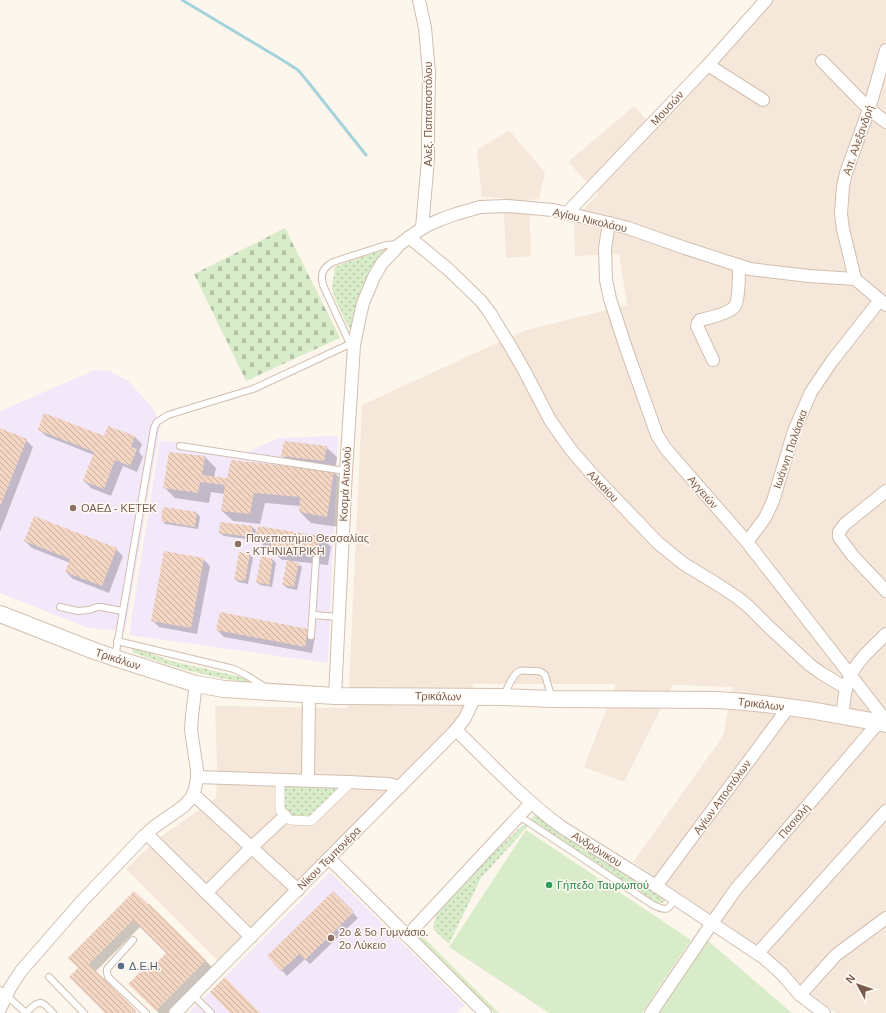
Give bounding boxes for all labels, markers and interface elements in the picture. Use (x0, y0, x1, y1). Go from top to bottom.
street label: Αλεξ. Παπαποστόλου (422, 62, 434, 166)
street label: Μουσών (648, 88, 686, 128)
street label: Απ. Αλεξανδρή (840, 103, 876, 177)
street label: Αγίου Νικολάου (552, 206, 628, 234)
street label: Ιωάννη Παλάσκα (771, 407, 809, 490)
street label: Κοσμά Αιτωλού (337, 446, 353, 522)
street label: Αλκαίου (585, 468, 621, 504)
street label: Αγγειών (685, 473, 721, 511)
place label: ΟΑΕΔ - ΚΕΤΕΚ (81, 502, 157, 514)
marker: ΟΑΕΔ - ΚΕΤΕΚ (68, 503, 78, 513)
place label: Πανεπιστήμιο Θεσσαλίας - ΚΤΗΝΙΑΤΡΙΚΗ (246, 532, 369, 557)
marker: Πανεπιστήμιο Θεσσαλίας - ΚΤΗΝΙΑΤΡΙΚΗ (233, 539, 243, 549)
street label: Τρικάλων (94, 646, 142, 672)
street label: Τρικάλων (415, 690, 462, 702)
street label: Τρικάλων (737, 695, 785, 713)
street label: Αγίων Αποστόλων (691, 757, 753, 837)
street label: Πασιαλή (776, 801, 812, 841)
street label: Νίκου Τεμπονέρα (295, 824, 363, 892)
street label: Ανδρόνικου (570, 829, 624, 869)
place label: Γήπεδο Ταυρωπού (557, 879, 649, 891)
marker: Γήπεδο Ταυρωπού (544, 880, 554, 890)
place label: 2ο & 5ο Γυμνάσιο. 2ο Λύκειο (339, 926, 429, 951)
marker: 2ο & 5ο Γυμνάσιο. 2ο Λύκειο (326, 933, 336, 943)
place label: Δ.Ε.Η. (129, 960, 161, 972)
marker: Δ.Ε.Η. (116, 961, 126, 971)
north arrow (838, 965, 878, 1005)
text: N (843, 972, 858, 985)

